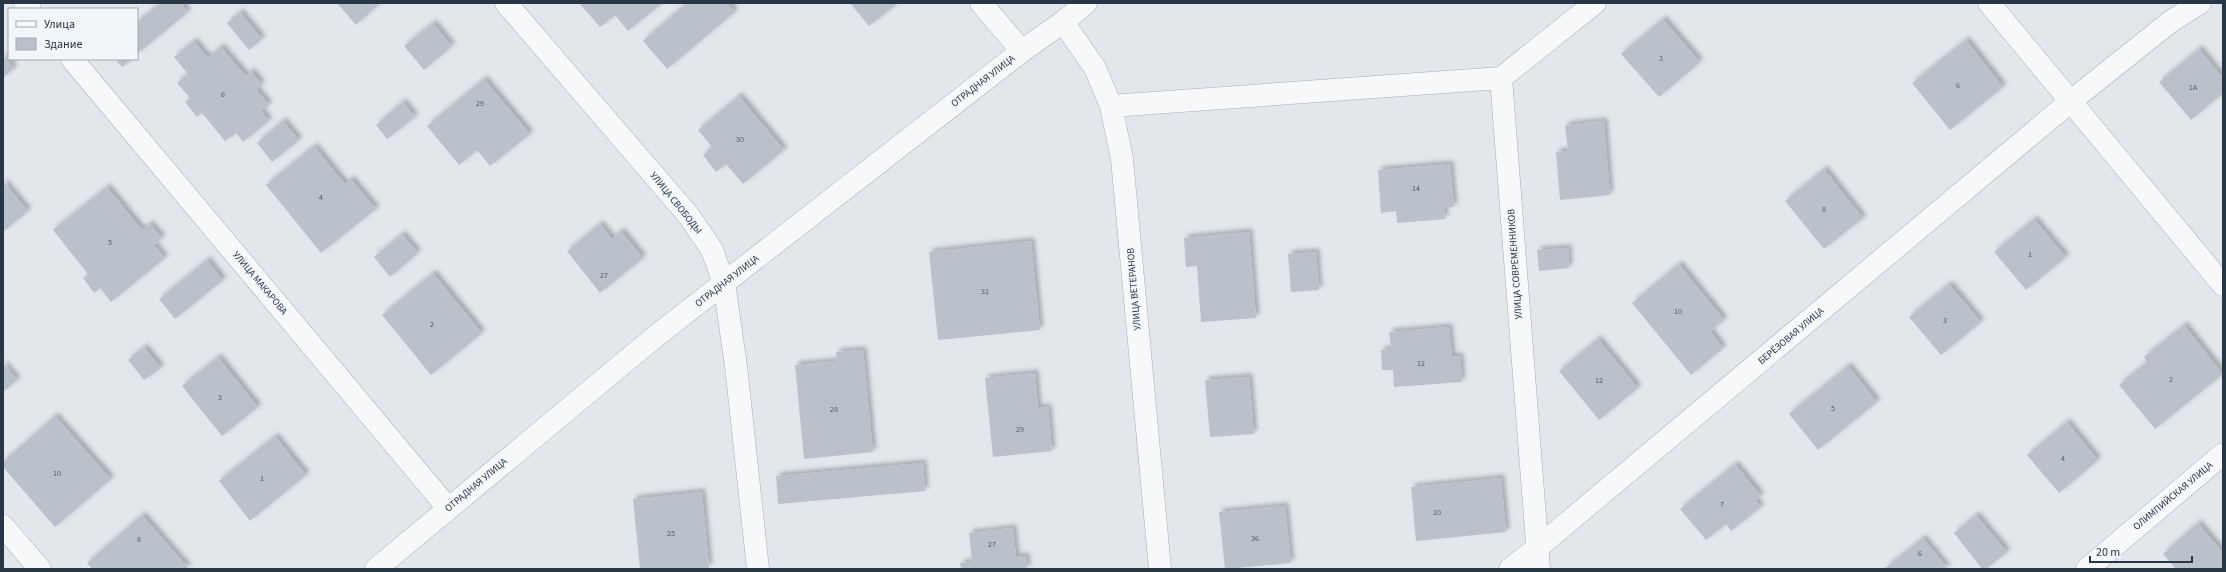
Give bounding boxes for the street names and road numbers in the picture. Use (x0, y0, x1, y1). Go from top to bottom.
street label: ОТРАДНАЯ УЛИЦА (948, 51, 1018, 110)
street label: УЛИЦА СВОБОДЫ (647, 169, 705, 237)
street label: УЛИЦА СОВРЕМЕННИКОВ (1504, 208, 1526, 320)
street label: УЛИЦА ВЕТЕРАНОВ (1123, 247, 1145, 331)
street label: УЛИЦА МАКАРОВА (229, 248, 291, 318)
street label: ОТРАДНАЯ УЛИЦА (692, 251, 762, 310)
street label: БЕРЁЗОВАЯ УЛИЦА (1755, 304, 1827, 368)
street label: ОТРАДНАЯ УЛИЦА (442, 454, 511, 515)
street label: ОЛИМПИЙСКАЯ УЛИЦА (2130, 458, 2216, 534)

